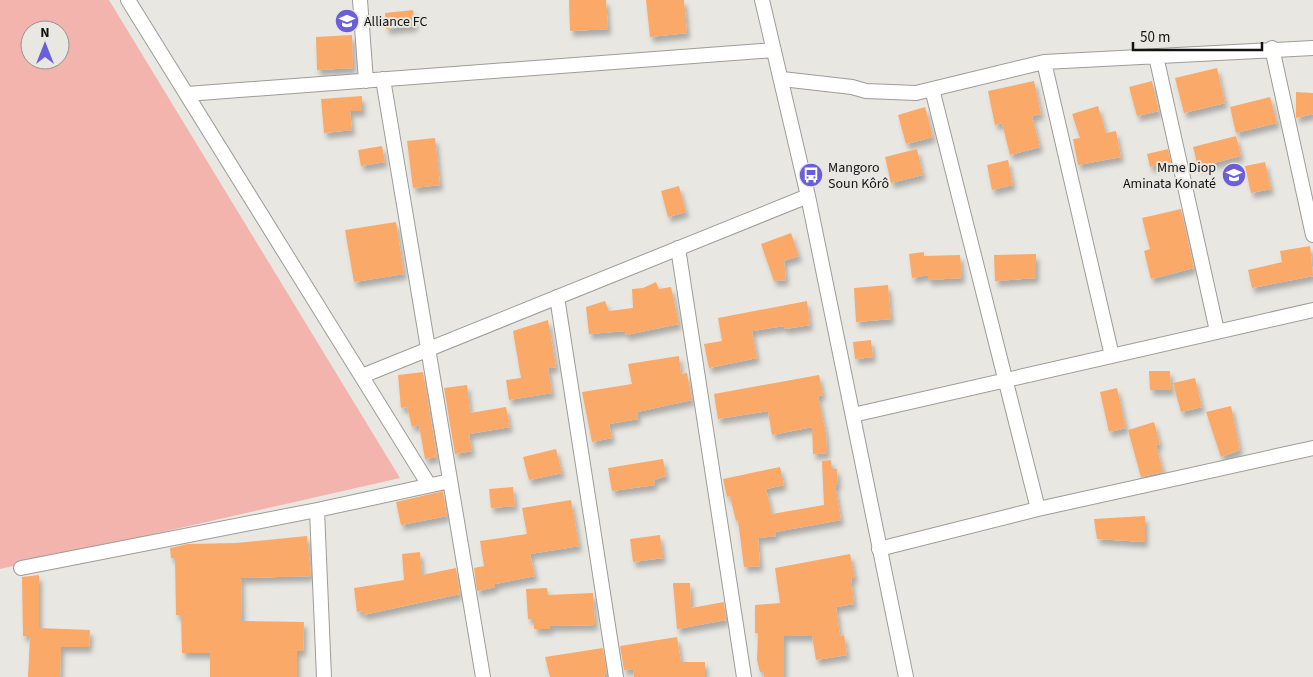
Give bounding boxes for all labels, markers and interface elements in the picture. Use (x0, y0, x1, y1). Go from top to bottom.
school or university icon: Alliance FC (334, 8, 360, 34)
place label: Alliance FC (364, 12, 428, 32)
north arrow (20, 20, 70, 70)
scale bar (1133, 20, 1262, 52)
text: N (40, 23, 50, 43)
text: 50 m (1140, 27, 1170, 48)
place label: Mangoro Soun Kôrô (828, 158, 889, 194)
place label: Mme Diop Aminata Konaté (1123, 158, 1216, 194)
bus stop icon: Mangoro Soun Kôrô (798, 162, 824, 188)
school or university icon: Mme Diop Aminata Konaté (1221, 162, 1247, 188)

